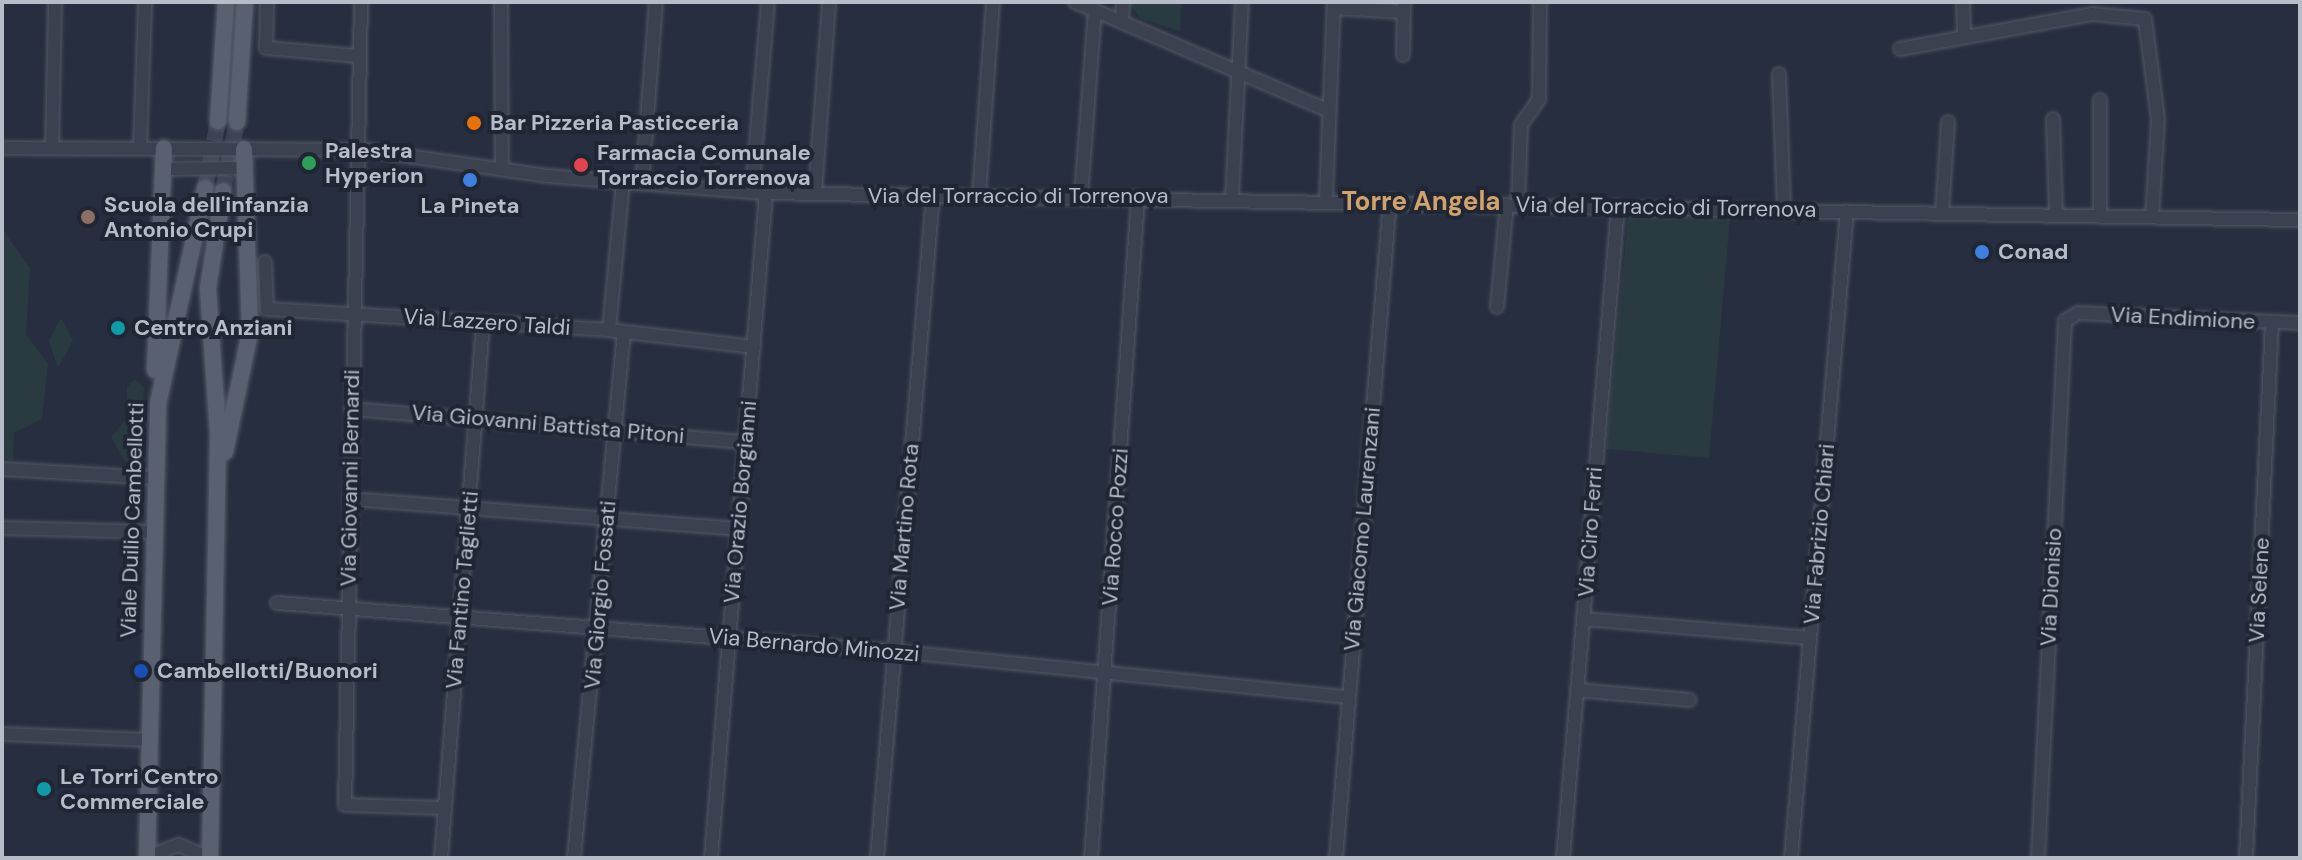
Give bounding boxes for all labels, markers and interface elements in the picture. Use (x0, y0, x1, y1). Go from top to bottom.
place label: Bar Pizzeria Pasticceria (490, 110, 739, 136)
marker: Bar Pizzeria Pasticceria (465, 114, 483, 132)
place label: Palestra Hyperion (325, 137, 424, 188)
place label: Farmacia Comunale Torraccio Torrenova (597, 139, 811, 190)
marker: Palestra Hyperion (300, 154, 318, 172)
marker: Farmacia Comunale Torraccio Torrenova (572, 156, 590, 174)
marker: La Pineta (461, 171, 479, 189)
street label: Via del Torraccio di Torrenova (868, 183, 1168, 209)
district label: Torre Angela (1341, 186, 1501, 218)
place label: Scuola dell'infanzia Antonio Crupi (104, 191, 309, 242)
street label: Via del Torraccio di Torrenova (1515, 191, 1817, 223)
place label: La Pineta (421, 193, 519, 219)
marker: Scuola dell'infanzia Antonio Crupi (79, 208, 97, 226)
place label: Conad (1998, 239, 2069, 265)
marker: Conad (1973, 243, 1991, 261)
street label: Via Endimione (2110, 301, 2256, 335)
street label: Via Lazzero Taldi (403, 303, 571, 341)
place label: Centro Anziani (134, 315, 292, 341)
marker: Centro Anziani (109, 319, 127, 337)
street label: Via Giovanni Bernardi (335, 369, 365, 587)
street label: Via Giovanni Battista Pitoni (411, 399, 685, 449)
street label: Via Orazio Borgianni (718, 400, 762, 604)
street label: Viale Duilio Cambellotti (115, 402, 149, 638)
street label: Via Giacomo Laurenzani (1338, 406, 1386, 652)
street label: Via Martino Rota (884, 442, 924, 612)
street label: Via Fabrizio Chiari (1798, 443, 1840, 625)
street label: Via Rocco Pozzi (1096, 447, 1134, 607)
street label: Via Ciro Ferri (1572, 466, 1608, 598)
street label: Via Fantino Taglietti (440, 490, 484, 690)
street label: Via Giorgio Fossati (579, 500, 621, 690)
street label: Via Dionisio (2035, 527, 2067, 647)
street label: Via Selene (2243, 537, 2275, 643)
street label: Via Bernardo Minozzi (707, 623, 921, 667)
place label: Cambellotti/Buonori (157, 658, 378, 684)
marker: Cambellotti/Buonori (132, 662, 150, 680)
place label: Le Torri Centro Commerciale (60, 763, 219, 814)
marker: Le Torri Centro Commerciale (35, 780, 53, 798)

